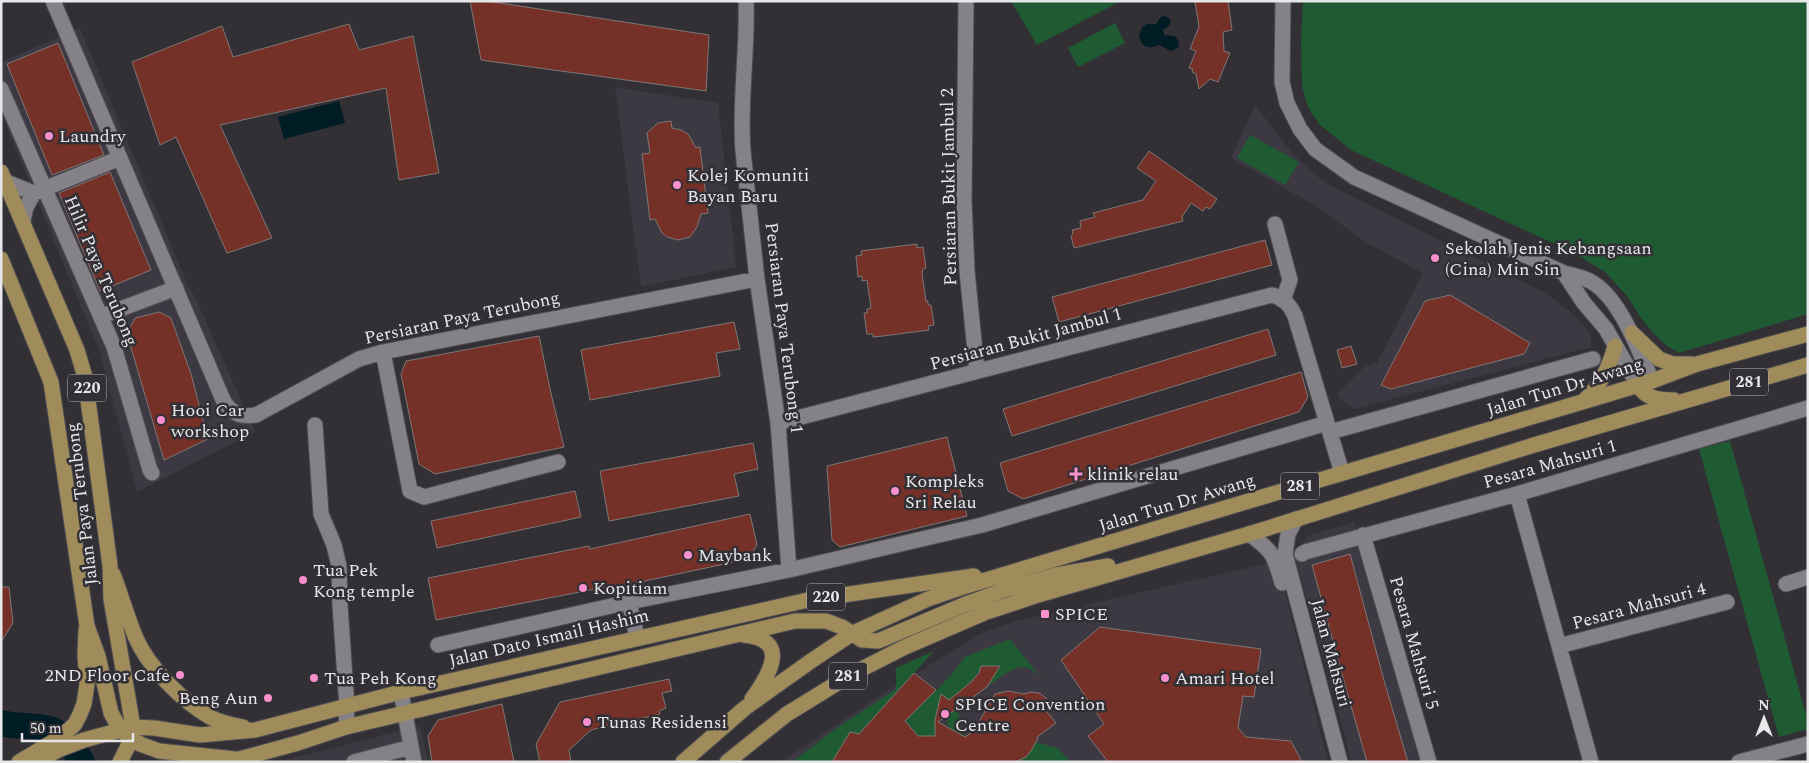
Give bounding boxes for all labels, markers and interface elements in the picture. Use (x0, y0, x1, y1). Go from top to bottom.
street label: Persiaran Bukit Jambul 2 (934, 88, 964, 286)
place label: Laundry (59, 123, 127, 150)
marker: Laundry (43, 130, 55, 142)
place label: Kolej Komuniti Bayan Baru (687, 162, 809, 210)
marker: Kolej Komuniti Bayan Baru (671, 179, 683, 191)
street label: Hilir Paya Terubong (57, 191, 145, 351)
street label: Persiaran Paya Terubong 1 (758, 221, 810, 435)
place label: Sekolah Jenis Kebangsaan (Cina) Min Sin (1445, 235, 1652, 283)
marker: Sekolah Jenis Kebangsaan (Cina) Min Sin (1429, 252, 1441, 264)
street label: Persiaran Paya Terubong (362, 284, 562, 352)
street label: Persiaran Bukit Jambul 1 (927, 300, 1125, 378)
street label: Jalan Tun Dr Awang (1483, 350, 1647, 424)
road number: 281 (1730, 368, 1768, 396)
road number: 220 (68, 374, 106, 402)
place label: Hooi Car workshop (170, 397, 249, 445)
marker: Hooi Car workshop (155, 414, 167, 426)
street label: Jalan Paya Terubong (59, 421, 105, 587)
street label: Pesara Mahsuri 1 (1480, 432, 1620, 496)
place label: klinik relau (1087, 461, 1178, 488)
street label: Jalan Tun Dr Awang (1095, 466, 1259, 540)
marker: klinik relau (1069, 467, 1083, 481)
place label: Kompleks Sri Relau (905, 468, 984, 516)
road number: 281 (1281, 472, 1319, 500)
marker: Kompleks Sri Relau (889, 485, 901, 497)
place label: Maybank (698, 542, 772, 569)
marker: Maybank (682, 549, 694, 561)
place label: Tua Pek Kong temple (313, 557, 415, 605)
street label: Pesara Mahsuri 5 (1382, 573, 1446, 713)
marker: Tua Pek Kong temple (297, 574, 309, 586)
place label: Kopitiam (593, 575, 667, 602)
street label: Pesara Mahsuri 4 (1569, 575, 1709, 637)
marker: Kopitiam (577, 582, 589, 594)
road number: 220 (807, 584, 845, 610)
street label: Jalan Mahsuri (1304, 596, 1358, 710)
place label: SPICE (1055, 601, 1108, 628)
street label: Jalan Dato Ismail Hashim (446, 602, 652, 674)
marker: SPICE (1039, 608, 1051, 620)
place label: 2ND Floor Cafe (45, 662, 170, 689)
road number: 281 (829, 662, 867, 689)
place label: Tua Peh Kong (324, 665, 437, 692)
place label: Amari Hotel (1175, 665, 1275, 692)
marker: 2ND Floor Cafe (174, 669, 186, 681)
marker: Tua Peh Kong (308, 672, 320, 684)
marker: Amari Hotel (1159, 672, 1171, 684)
place label: Beng Aun (179, 685, 258, 712)
place label: SPICE Convention Centre (955, 691, 1105, 739)
marker: Beng Aun (262, 692, 274, 704)
north arrow (1739, 693, 1789, 743)
text: N (1758, 695, 1770, 716)
marker: SPICE Convention Centre (939, 708, 951, 720)
place label: Tunas Residensi (597, 709, 727, 736)
scale bar (22, 710, 134, 742)
marker: Tunas Residensi (581, 716, 593, 728)
text: 50 m (30, 717, 62, 740)

